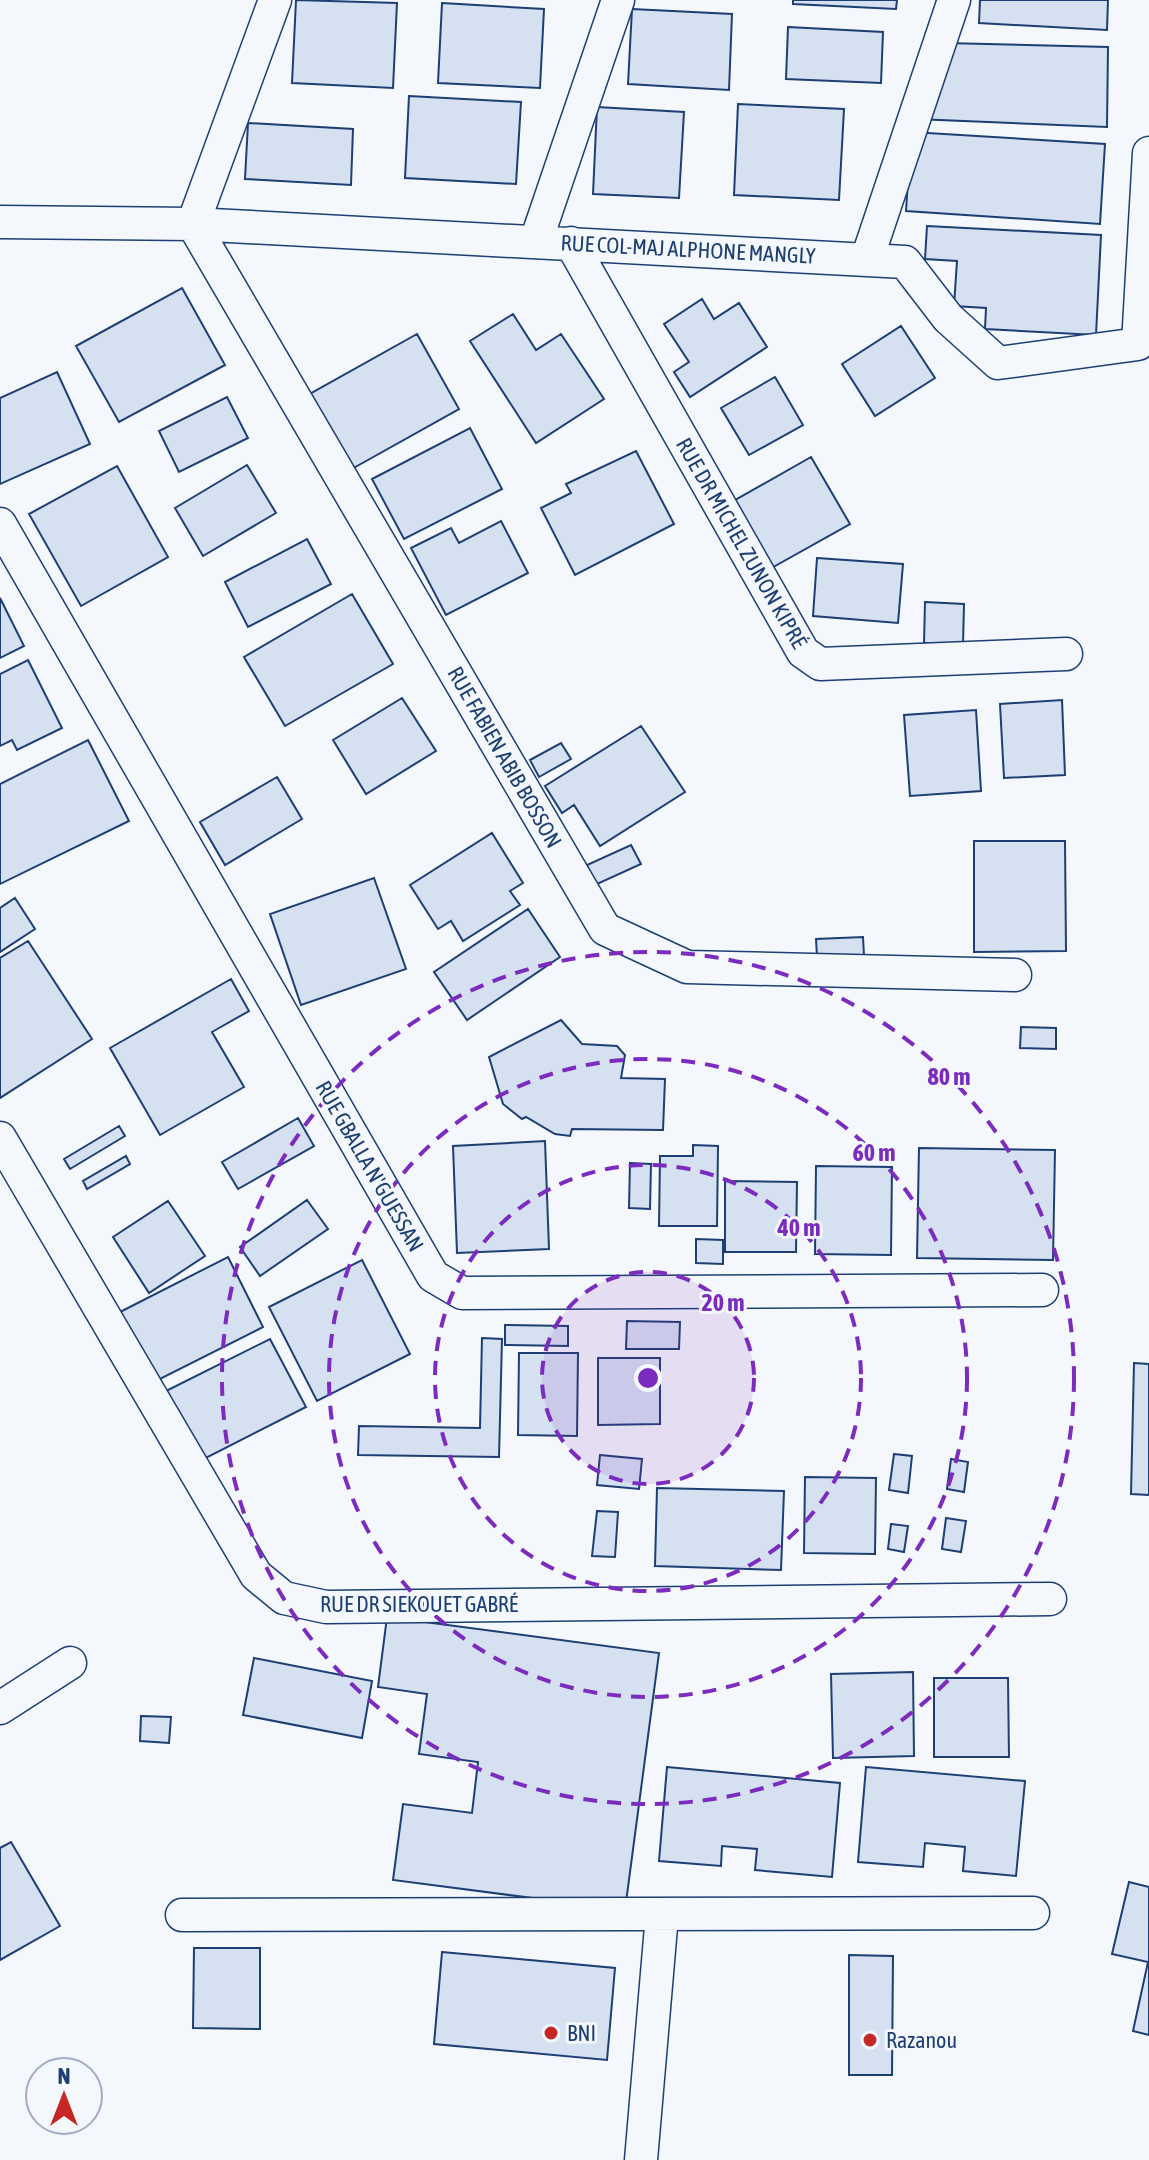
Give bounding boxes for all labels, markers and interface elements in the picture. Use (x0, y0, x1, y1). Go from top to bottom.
street label: RUE COL-MAJ ALPHONE MANGLY (560, 229, 816, 269)
street label: RUE DR MICHEL ZUNON KIPRÉ (671, 433, 813, 653)
street label: RUE FABIEN ABIB BOSSON (443, 662, 567, 852)
text: 80 m (927, 1063, 971, 1090)
street label: RUE GBALLA N'GUESSAN (311, 1076, 429, 1256)
text: 60 m (852, 1139, 896, 1166)
text: 40 m (776, 1214, 821, 1241)
text: 20 m (701, 1289, 745, 1316)
centre of rings (634, 1364, 662, 1392)
street label: RUE DR SIEKOUET GABRÉ (320, 1591, 519, 1617)
place label: BNI (567, 2020, 596, 2046)
marker: BNI (542, 2024, 560, 2042)
place label: Razanou (886, 2027, 957, 2053)
marker: Razanou (861, 2031, 879, 2049)
north arrow (24, 2056, 104, 2136)
text: N (58, 2063, 70, 2089)

